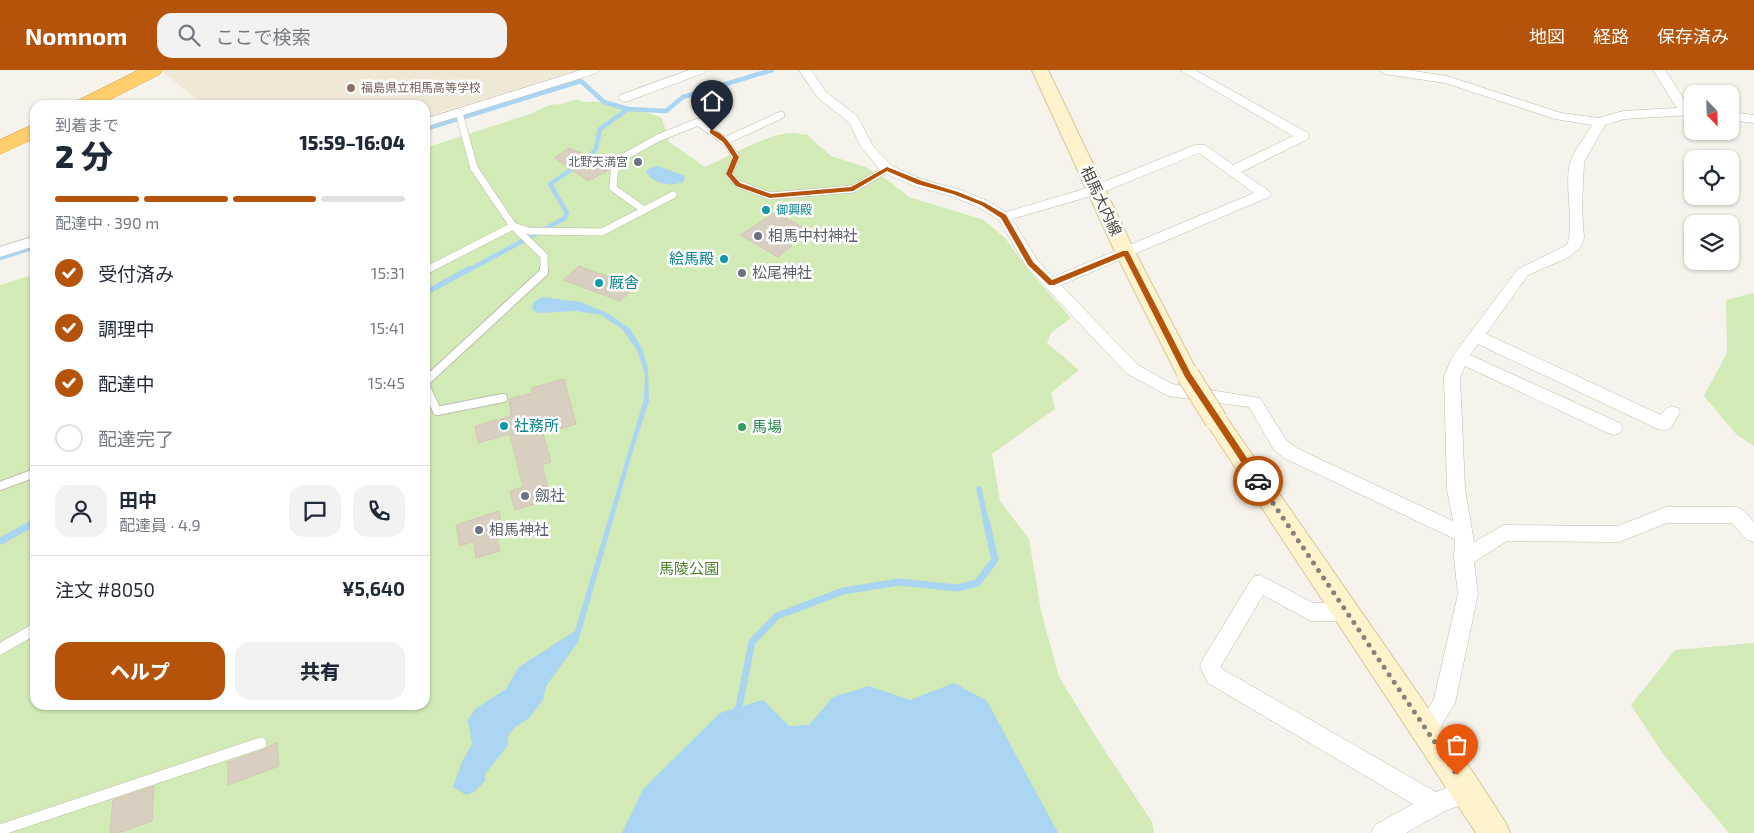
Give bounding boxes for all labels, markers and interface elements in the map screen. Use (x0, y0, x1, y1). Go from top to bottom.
search box (157, 13, 507, 58)
text: Nomnom (25, 21, 127, 50)
icon: search (175, 21, 203, 49)
text: ここで検索 (215, 25, 310, 48)
text: 地図 (1529, 25, 1565, 47)
text: 経路 (1593, 25, 1629, 47)
text: 保存済み (1657, 25, 1729, 47)
place label: 福島県立相馬高等学校 (361, 80, 481, 94)
pin (691, 80, 733, 131)
marker: 福島県立相馬高等学校 (345, 82, 357, 94)
north arrow (1684, 85, 1739, 140)
map controls (1684, 85, 1739, 270)
icon: home (698, 87, 726, 115)
text: 到着まで (55, 115, 119, 134)
text: 15:59–16:04 (299, 131, 405, 154)
text: 2 分 (55, 136, 113, 174)
button: locate (1684, 150, 1739, 205)
place label: 北野天満宮 (568, 154, 628, 168)
marker: 北野天満宮 (632, 156, 644, 168)
street label: 相馬大内線 (1078, 163, 1126, 238)
place label: 御興殿 (776, 202, 812, 216)
marker: 御興殿 (760, 204, 772, 216)
text: 配達中 · 390 m (55, 213, 159, 232)
button: layers (1684, 215, 1739, 270)
place label: 相馬中村神社 (768, 226, 858, 244)
marker: 相馬中村神社 (752, 230, 764, 242)
place label: 絵馬殿 (669, 249, 714, 267)
marker: 絵馬殿 (718, 253, 730, 265)
icon: check (55, 259, 83, 287)
text: 受付済み (98, 262, 174, 285)
text: 15:31 (371, 263, 405, 282)
place label: 松尾神社 (752, 263, 812, 281)
marker: 松尾神社 (736, 267, 748, 279)
place label: 厩舎 (609, 273, 639, 291)
marker: 厩舎 (593, 277, 605, 289)
icon: check (55, 314, 83, 342)
text: 調理中 (98, 317, 155, 340)
text: 15:41 (370, 318, 405, 337)
icon: check (55, 369, 83, 397)
text: 配達中 (98, 372, 155, 395)
text: 15:45 (368, 373, 405, 392)
place label: 社務所 (514, 416, 559, 434)
place label: 馬場 (752, 417, 782, 435)
marker: 社務所 (498, 420, 510, 432)
marker: 馬場 (736, 421, 748, 433)
text: 配達完了 (98, 427, 174, 450)
courier (1233, 456, 1283, 506)
icon: car (1244, 467, 1272, 495)
button: person (55, 485, 107, 537)
button: chat (289, 485, 341, 537)
button: phone (353, 485, 405, 537)
place label: 劔社 (535, 486, 565, 504)
text: 田中 (119, 488, 157, 511)
marker: 劔社 (519, 490, 531, 502)
text: 配達員 · 4.9 (119, 515, 201, 534)
place label: 相馬神社 (489, 520, 549, 538)
marker: 相馬神社 (473, 524, 485, 536)
park label: 馬陵公園 (659, 559, 719, 577)
text: ¥5,640 (342, 577, 405, 600)
text: 注文 #8050 (55, 578, 155, 601)
button: ヘルプ (55, 642, 225, 700)
button: 共有 (235, 642, 405, 700)
pin (1436, 724, 1478, 775)
icon: bag (1443, 731, 1471, 759)

